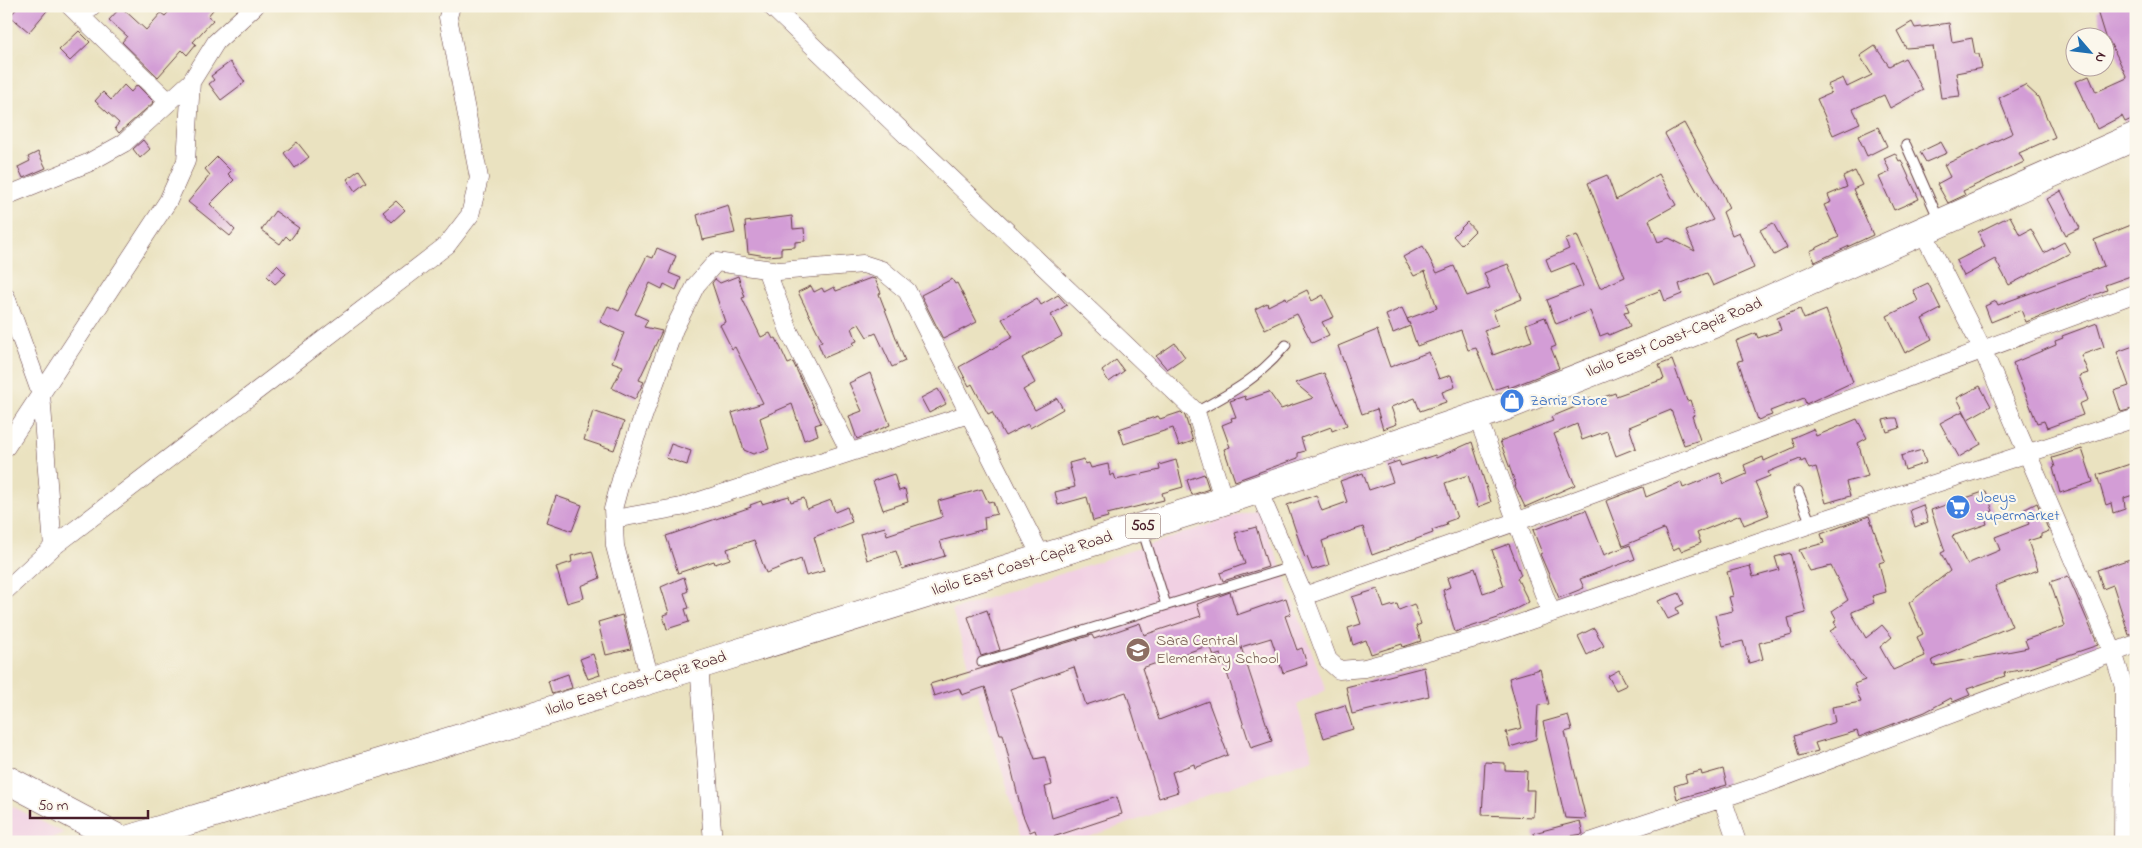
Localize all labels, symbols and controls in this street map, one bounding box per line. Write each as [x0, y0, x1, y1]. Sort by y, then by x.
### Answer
north arrow [2064, 28, 2114, 78]
text: N [2089, 48, 2112, 67]
street label: Iloilo East Coast-Capiz Road [1582, 292, 1766, 384]
shop icon: Zarriz Store [1499, 388, 1525, 414]
place label: Zarriz Store [1530, 389, 1608, 413]
place label: Joeys supermarket [1976, 486, 2060, 528]
supermarket icon: Joeys supermarket [1945, 494, 1971, 520]
road number: 505 [1126, 514, 1160, 538]
street label: Iloilo East Coast-Capiz Road [928, 525, 1116, 603]
place label: Sara Central Elementary School [1156, 629, 1279, 671]
school or university icon: Sara Central Elementary School [1125, 637, 1151, 663]
street label: Iloilo East Coast-Capiz Road [542, 645, 730, 723]
scale bar [30, 788, 148, 820]
text: 50 m [38, 795, 69, 817]

